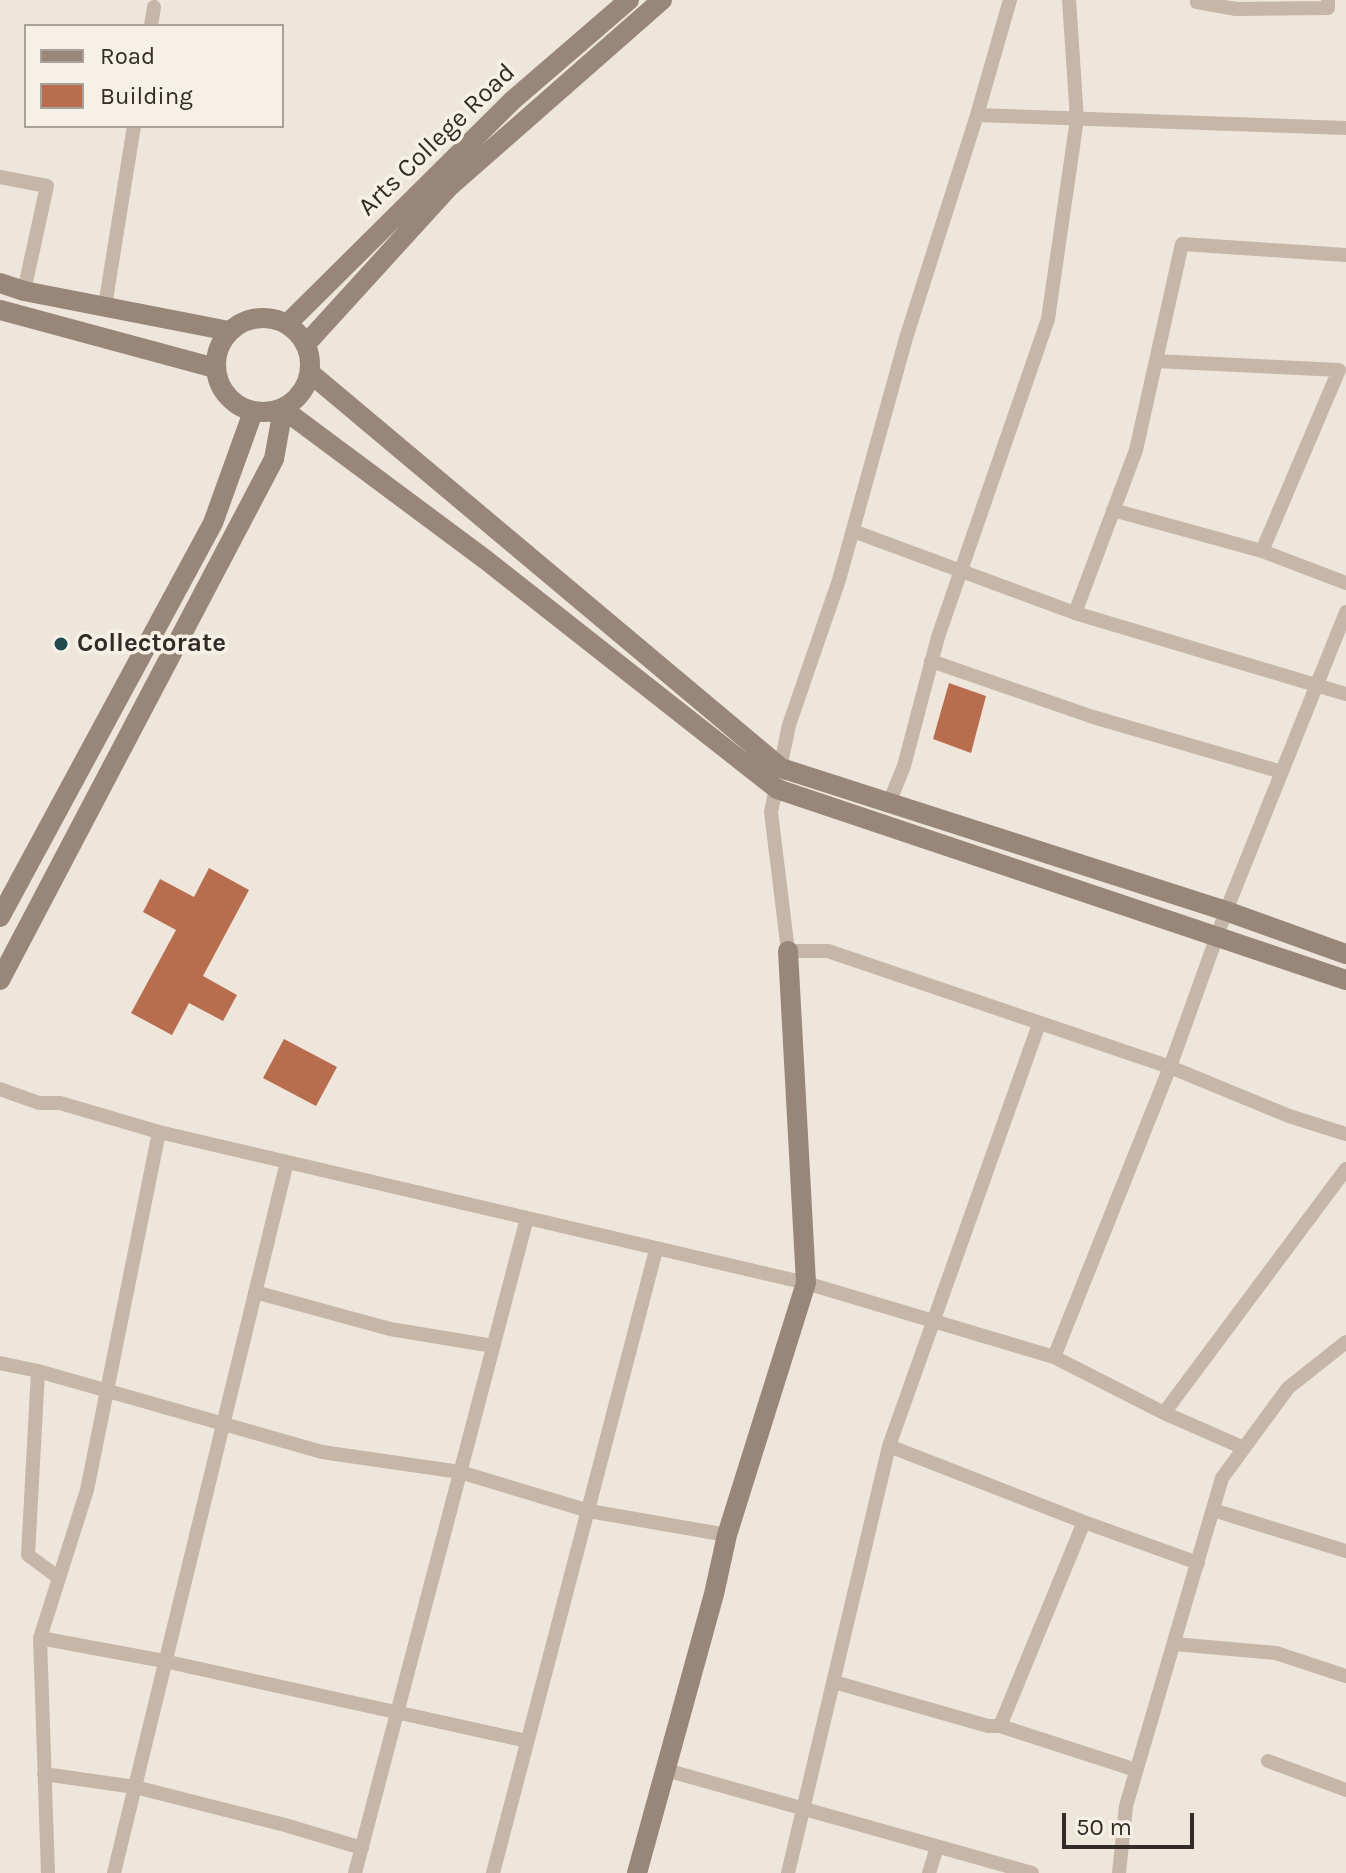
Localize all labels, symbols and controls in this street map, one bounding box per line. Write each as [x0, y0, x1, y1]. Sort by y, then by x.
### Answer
legend [24, 24, 284, 128]
text: Road [100, 42, 155, 70]
street label: Arts College Road [352, 57, 522, 223]
text: Building [100, 82, 193, 110]
place label: Collectorate [77, 628, 226, 660]
marker: Collectorate [52, 635, 70, 653]
scale bar [1066, 1797, 1198, 1847]
text: 50 m [1076, 1813, 1132, 1841]

